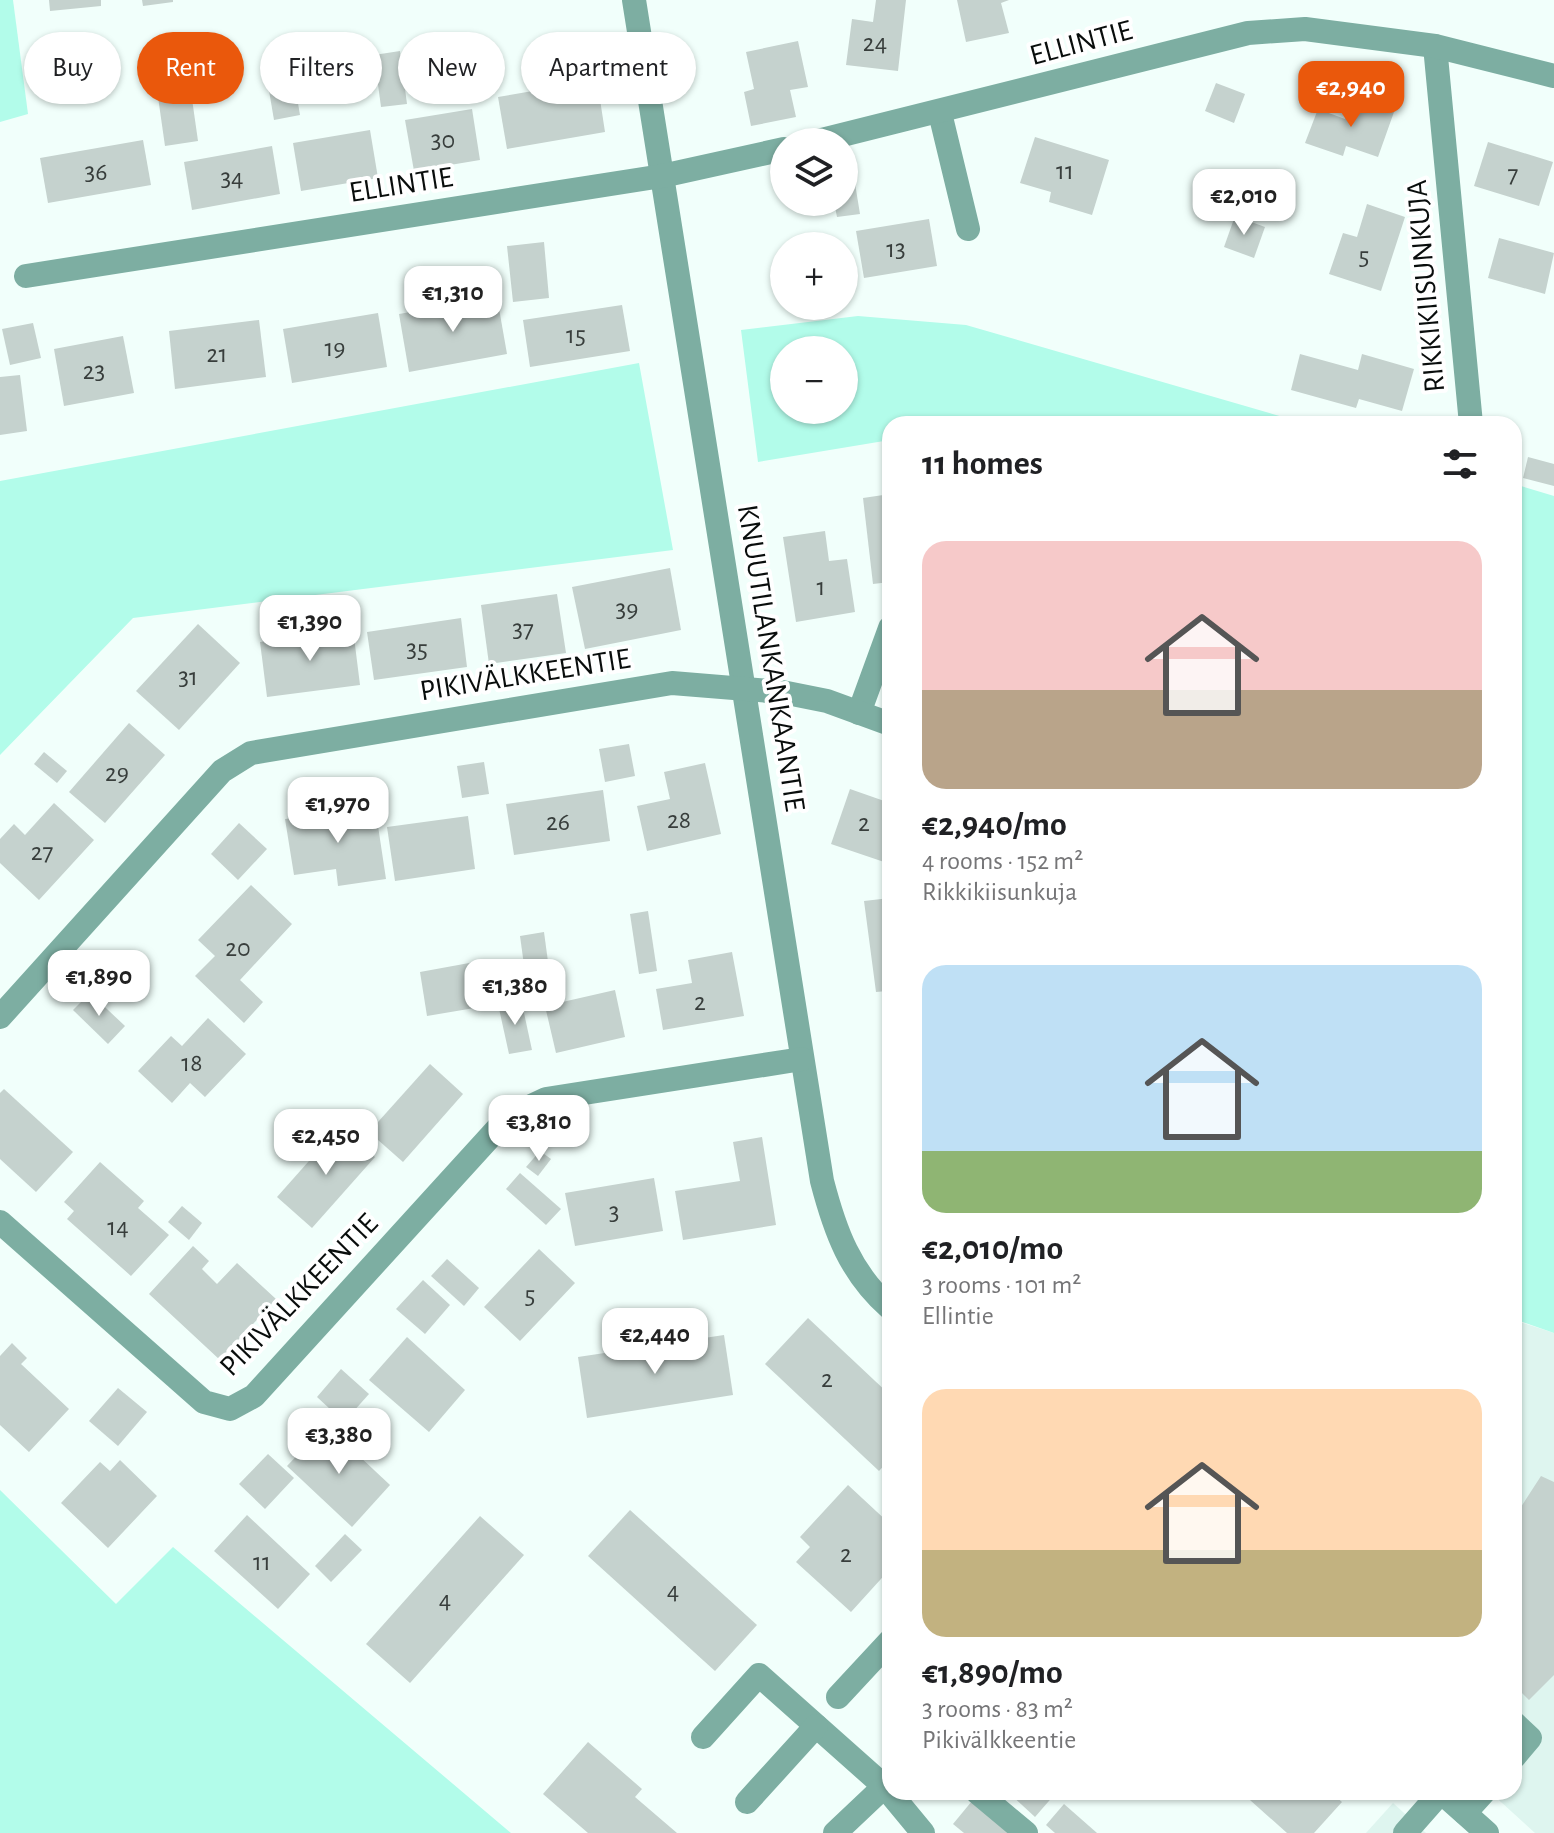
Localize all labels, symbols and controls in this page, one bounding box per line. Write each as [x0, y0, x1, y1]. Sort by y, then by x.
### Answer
street label: ELLINTIE [1027, 15, 1135, 71]
house number: 24 [863, 30, 887, 56]
chip: Buy [24, 32, 121, 104]
chip: Rent [137, 32, 244, 104]
chip: Filters [260, 32, 382, 104]
chip: New [398, 32, 505, 104]
chip: Apartment [521, 32, 696, 104]
pin: €2,940 [1286, 61, 1416, 129]
text: €2,940 [1316, 74, 1386, 100]
house number: 30 [431, 127, 455, 153]
map controls [770, 128, 858, 424]
button: layers [770, 128, 858, 216]
house number: 11 [1056, 158, 1074, 184]
house number: 36 [85, 159, 107, 185]
house number: 7 [1508, 161, 1519, 187]
street label: ELLINTIE [347, 162, 455, 208]
house number: 34 [220, 165, 244, 191]
pin: €2,010 [1179, 169, 1309, 237]
street label: RIKKIKIISUNKUJA [1402, 178, 1450, 394]
text: €2,010 [1211, 182, 1277, 208]
button: + [770, 232, 858, 320]
house number: 13 [886, 236, 906, 262]
house number: 5 [1359, 243, 1369, 269]
pin: €1,310 [388, 266, 518, 334]
text: €1,310 [422, 279, 484, 305]
house number: 15 [566, 322, 586, 348]
house number: 19 [324, 335, 346, 361]
button: − [770, 336, 858, 424]
house number: 21 [207, 341, 227, 367]
house number: 23 [83, 358, 105, 384]
icon: filters [1438, 442, 1482, 486]
text: 11 homes [922, 447, 1043, 481]
street label: KNUUTILANKANKAANTIE [732, 503, 810, 813]
house number: 1 [817, 574, 825, 600]
icon: home [1130, 593, 1274, 737]
pin: €1,390 [245, 595, 375, 663]
house number: 39 [616, 596, 638, 622]
text: €1,390 [278, 608, 342, 634]
house number: 37 [512, 616, 534, 642]
house number: 35 [406, 636, 428, 662]
street label: PIKIVÄLKKEENTIE [417, 643, 632, 706]
house number: 31 [178, 664, 198, 690]
house number: 29 [105, 760, 129, 786]
pin: €1,970 [273, 777, 403, 845]
text: €1,970 [306, 790, 370, 816]
house number: 28 [667, 807, 691, 833]
text: €2,940/mo [922, 808, 1067, 842]
house number: 26 [546, 809, 570, 835]
house number: 2 [858, 810, 870, 836]
house number: 27 [31, 839, 53, 865]
text: 4 rooms · 152 m² [922, 848, 1083, 874]
text: Rikkikiisunkuja [922, 879, 1077, 905]
house number: 20 [225, 935, 251, 961]
pin: €1,890 [34, 950, 164, 1018]
pin: €1,380 [450, 959, 580, 1027]
text: €1,890 [66, 963, 132, 989]
text: €1,380 [482, 972, 548, 998]
house number: 2 [694, 989, 706, 1015]
icon: home [1130, 1017, 1274, 1161]
house number: 18 [181, 1050, 203, 1076]
pin: €3,810 [474, 1095, 604, 1163]
text: €3,810 [506, 1108, 572, 1134]
pin: €2,450 [261, 1109, 391, 1177]
text: €2,450 [292, 1122, 360, 1148]
house number: 3 [609, 1199, 619, 1225]
street label: PIKIVÄLKKEENTIE [214, 1207, 384, 1382]
house number: 14 [107, 1214, 129, 1240]
text: €2,010/mo [922, 1232, 1063, 1266]
text: 3 rooms · 101 m² [922, 1272, 1081, 1298]
house number: 5 [525, 1282, 535, 1308]
text: Ellintie [922, 1303, 994, 1329]
pin: €2,440 [590, 1308, 720, 1376]
text: €2,440 [620, 1321, 690, 1347]
house number: 2 [821, 1366, 833, 1392]
pin: €3,380 [274, 1408, 404, 1476]
text: €3,380 [306, 1421, 372, 1447]
icon: home [1130, 1441, 1274, 1585]
house number: 2 [840, 1541, 852, 1567]
house number: 11 [253, 1549, 271, 1575]
house number: 4 [667, 1578, 679, 1604]
house number: 4 [439, 1587, 451, 1613]
text: €1,890/mo [922, 1656, 1063, 1690]
text: 3 rooms · 83 m² [922, 1696, 1073, 1722]
text: Pikivälkkeentie [922, 1727, 1076, 1753]

